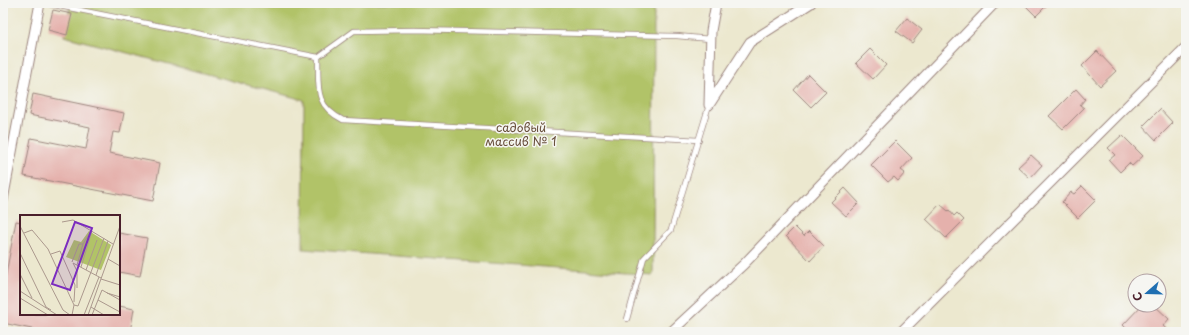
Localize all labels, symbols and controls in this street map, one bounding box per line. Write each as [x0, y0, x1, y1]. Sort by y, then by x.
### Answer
park label: садовый массив № 1 [485, 118, 557, 150]
inset map [20, 215, 120, 315]
north arrow [1127, 273, 1167, 313]
text: С [1128, 290, 1147, 303]

